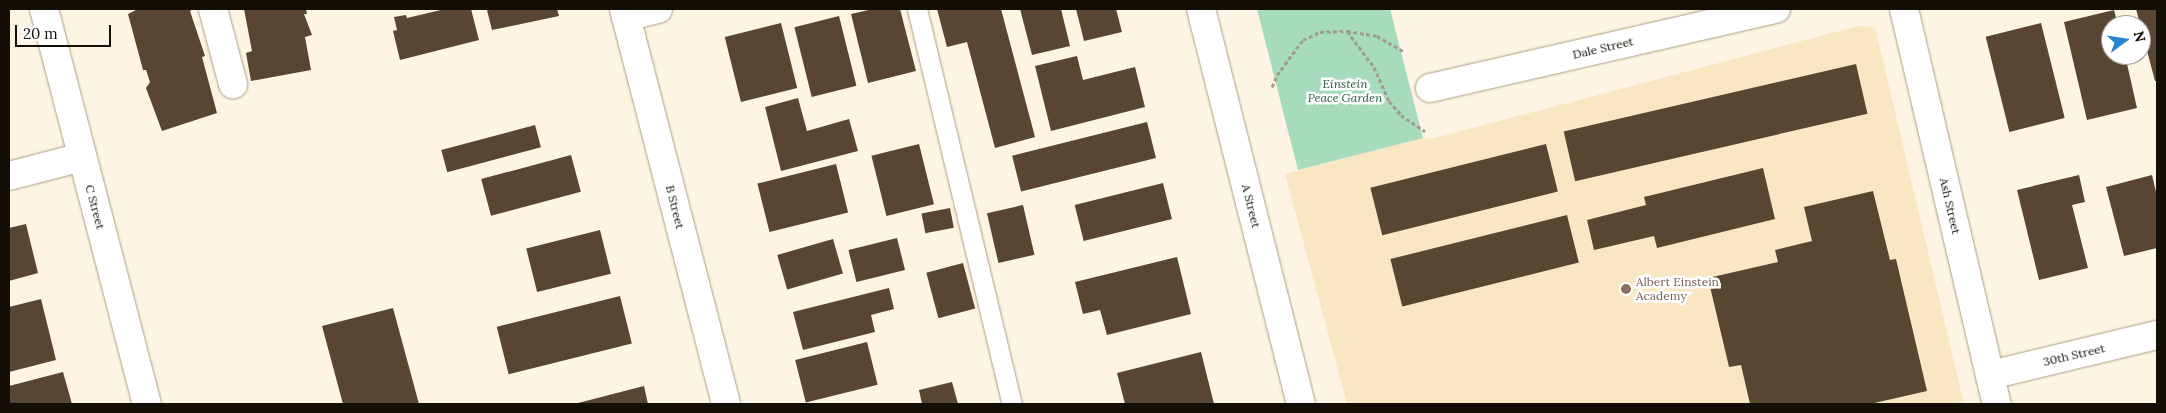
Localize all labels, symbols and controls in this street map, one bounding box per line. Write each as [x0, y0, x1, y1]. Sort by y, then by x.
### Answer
scale bar [18, 15, 114, 47]
north arrow [2101, 15, 2151, 65]
text: 20 m [23, 24, 58, 43]
text: N [2130, 29, 2150, 44]
street label: Dale Street [1571, 34, 1635, 62]
park label: Einstein Peace Garden [1308, 77, 1382, 105]
street label: Ash Street [1937, 176, 1963, 236]
street label: C Street [82, 183, 108, 231]
street label: A Street [1239, 183, 1263, 229]
street label: B Street [663, 184, 687, 230]
place label: Albert Einstein Academy [1636, 275, 1719, 303]
marker: Albert Einstein Academy [1620, 283, 1632, 295]
street label: 30th Street [2042, 341, 2106, 369]

